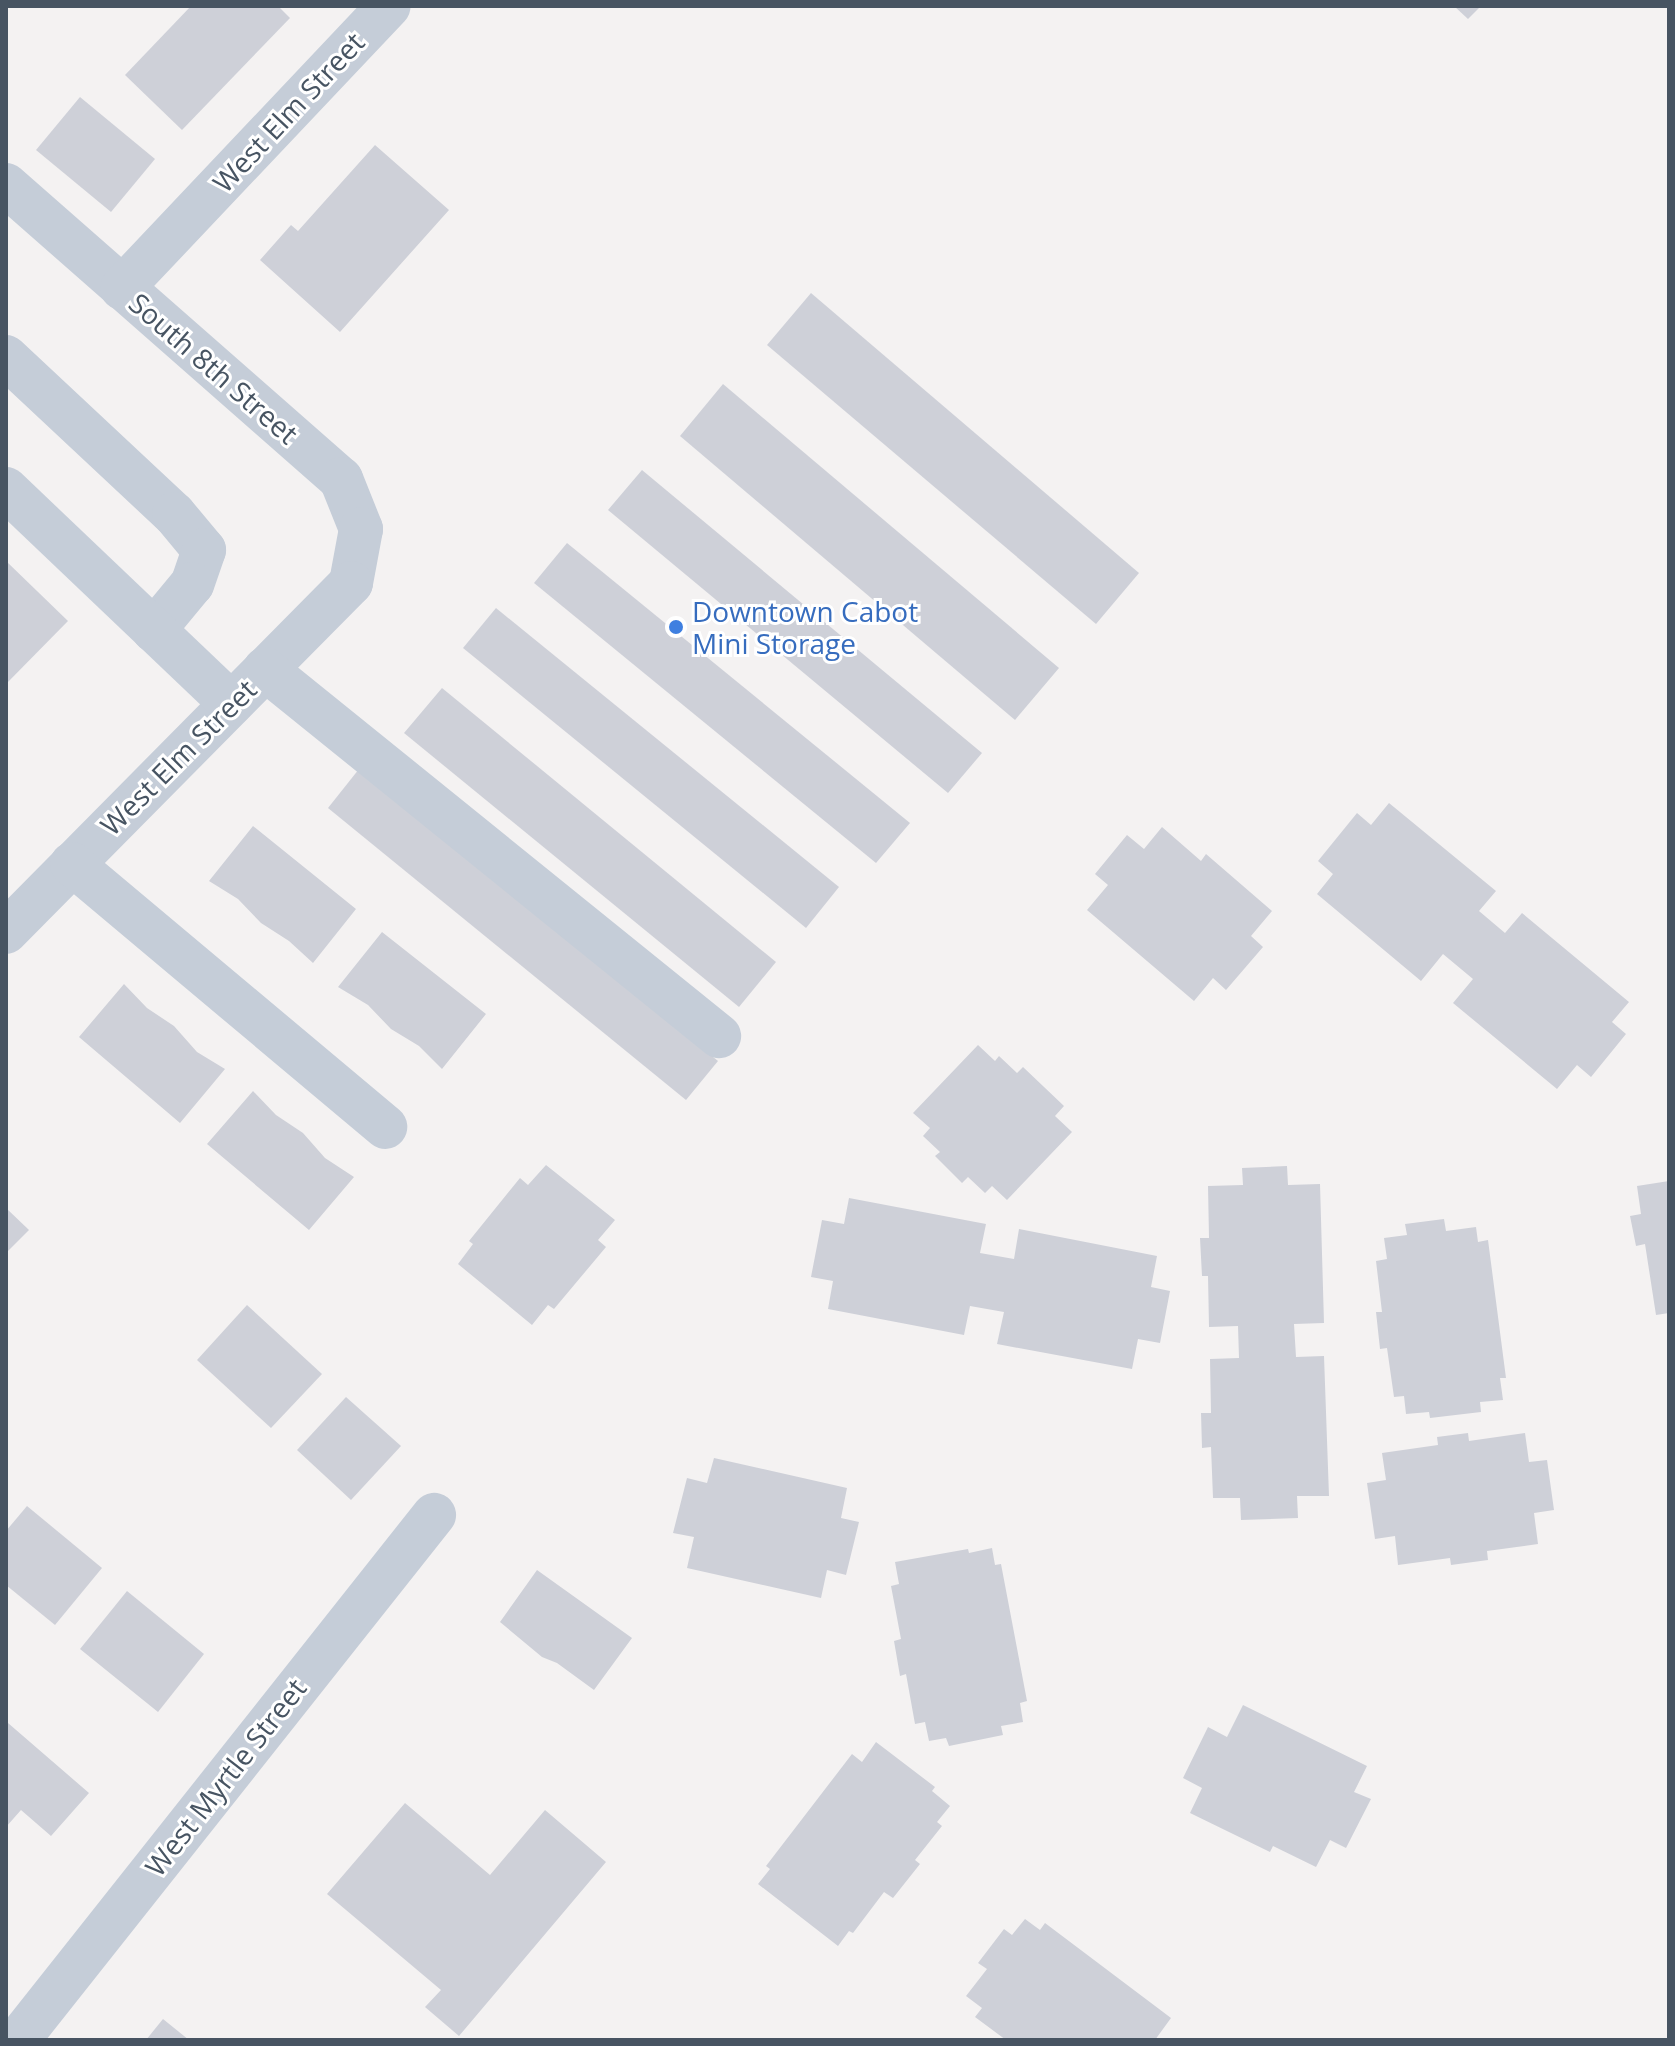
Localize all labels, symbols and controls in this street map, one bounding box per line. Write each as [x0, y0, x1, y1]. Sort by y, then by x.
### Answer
street label: West Elm Street [205, 25, 371, 199]
street label: South 8th Street [123, 286, 305, 450]
place label: Downtown Cabot Mini Storage [692, 594, 918, 660]
marker: Downtown Cabot Mini Storage [667, 618, 685, 636]
street label: West Elm Street [93, 672, 263, 842]
street label: West Myrtle Street [138, 1672, 312, 1882]

